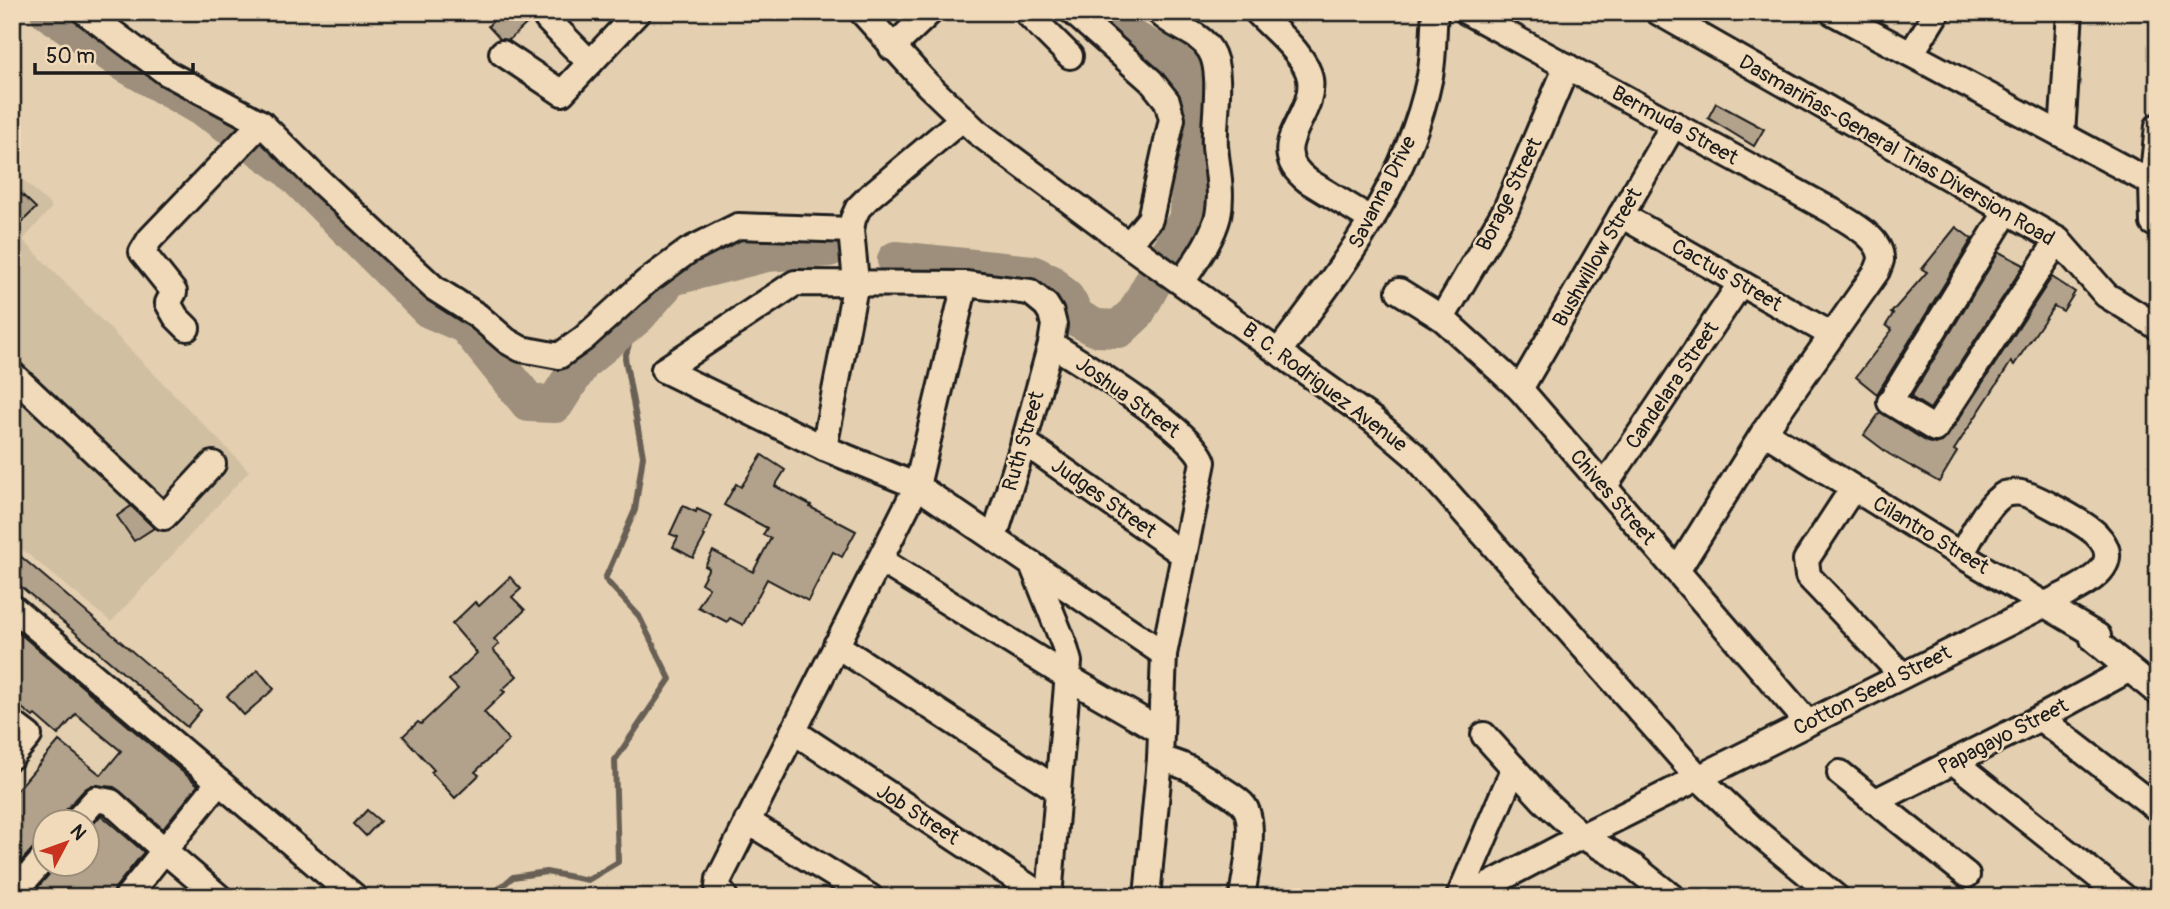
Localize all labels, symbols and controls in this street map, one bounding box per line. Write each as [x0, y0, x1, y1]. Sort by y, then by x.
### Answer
scale bar [35, 32, 192, 76]
text: 50 m [46, 43, 95, 70]
street label: Dasmariñas-General Trias Diversion Road [1734, 49, 2059, 252]
street label: Bermuda Street [1607, 80, 1743, 172]
street label: Savanna Drive [1342, 130, 1423, 253]
street label: Borage Street [1470, 133, 1549, 255]
street label: Bushwillow Street [1547, 182, 1648, 332]
street label: Cactus Street [1667, 233, 1787, 318]
street label: Candelara Street [1620, 316, 1725, 454]
street label: B. C. Rodriguez Avenue [1237, 317, 1413, 459]
street label: Joshua Street [1070, 351, 1186, 445]
street label: Ruth Street [996, 388, 1051, 494]
street label: Chives Street [1564, 444, 1662, 551]
street label: Judges Street [1046, 452, 1162, 545]
street label: Cilantro Street [1868, 490, 1994, 581]
street label: Cotton Seed Street [1789, 639, 1956, 742]
street label: Papagayo Street [1934, 692, 2073, 781]
street label: Job Street [871, 778, 965, 851]
north arrow [32, 808, 102, 878]
text: N [65, 820, 91, 845]

